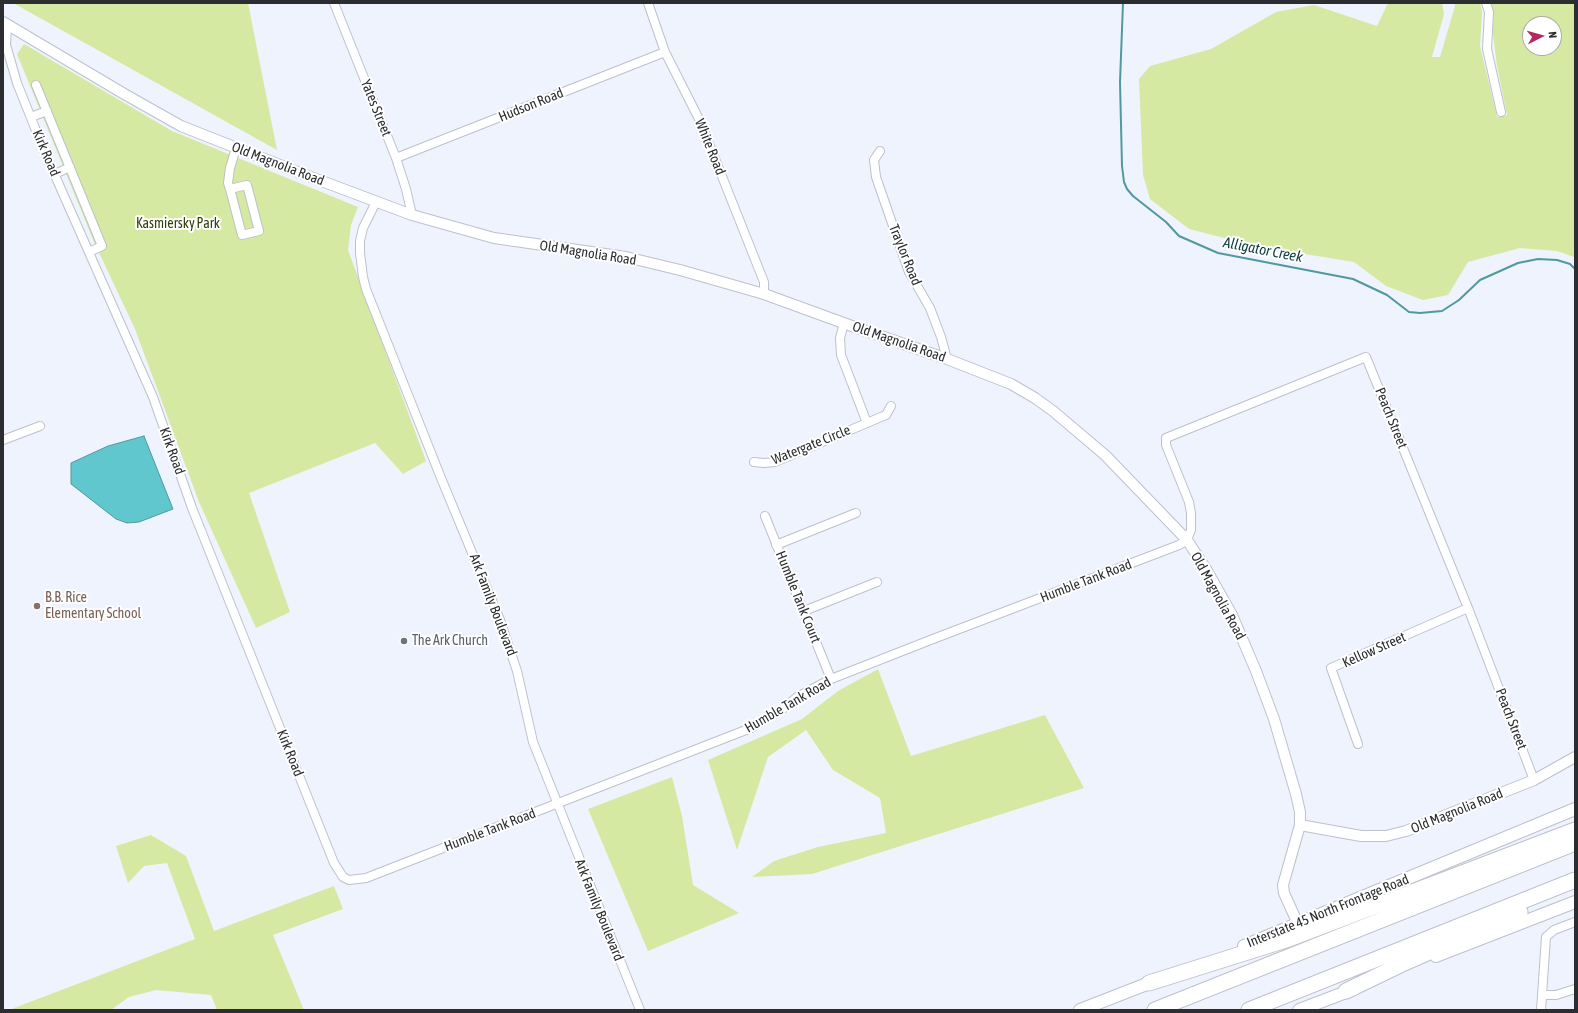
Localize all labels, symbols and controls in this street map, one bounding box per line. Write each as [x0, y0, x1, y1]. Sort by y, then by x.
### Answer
north arrow [1522, 16, 1562, 56]
text: N [1547, 31, 1559, 39]
street label: Yates Street [357, 77, 395, 139]
street label: Hudson Road [496, 84, 566, 126]
street label: White Road [691, 116, 729, 178]
street label: Kirk Road [29, 127, 63, 179]
street label: Old Magnolia Road [229, 139, 327, 189]
park label: Kasmiersky Park [136, 216, 220, 232]
street label: Traylor Road [885, 222, 925, 288]
water label: Alligator Creek [1222, 233, 1304, 267]
street label: Old Magnolia Road [538, 237, 638, 269]
street label: Old Magnolia Road [850, 318, 948, 366]
street label: Peach Street [1371, 385, 1411, 451]
street label: Watergate Circle [769, 422, 853, 468]
street label: Kirk Road [156, 425, 188, 477]
street label: Humble Tank Court [772, 549, 824, 645]
street label: Old Magnolia Road [1187, 549, 1249, 643]
street label: Ark Family Boulevard [466, 551, 520, 659]
street label: Humble Tank Road [1038, 556, 1134, 606]
place label: B.B. Rice Elementary School [45, 590, 141, 622]
marker: B.B. Rice Elementary School [32, 601, 42, 611]
street label: Kellow Street [1340, 629, 1408, 671]
place label: The Ark Church [412, 633, 488, 649]
marker: The Ark Church [399, 636, 409, 646]
street label: Humble Tank Road [742, 674, 834, 736]
street label: Peach Street [1492, 686, 1530, 752]
street label: Kirk Road [273, 727, 307, 779]
street label: Old Magnolia Road [1409, 785, 1505, 837]
street label: Humble Tank Road [442, 805, 538, 855]
street label: Ark Family Boulevard [571, 857, 627, 963]
street label: Interstate 45 North Frontage Road [1245, 871, 1411, 951]

